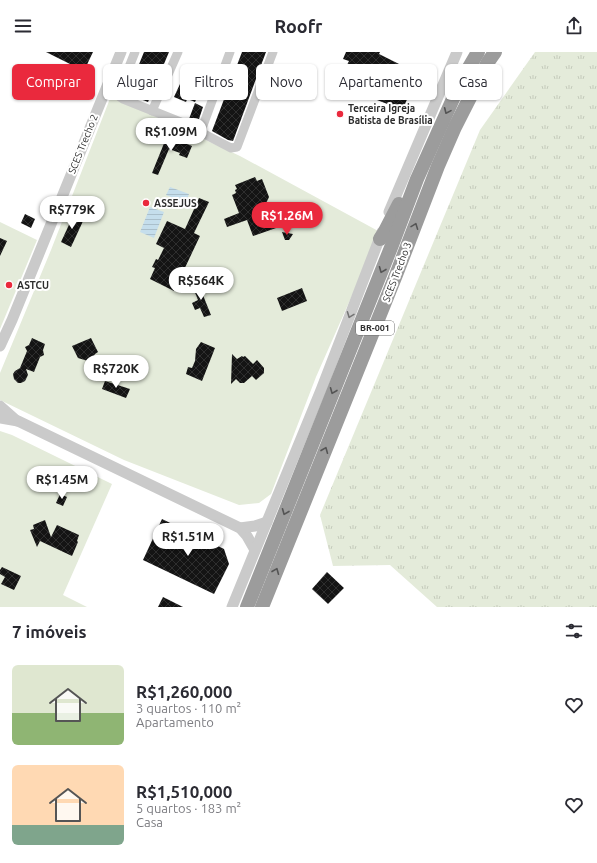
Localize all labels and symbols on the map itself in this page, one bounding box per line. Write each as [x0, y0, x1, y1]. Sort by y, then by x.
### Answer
place label: Terceira Igreja Batista de Brasília [348, 103, 433, 126]
one-way arrow [444, 107, 452, 115]
marker: Terceira Igreja Batista de Brasília [335, 109, 345, 119]
street label: SCES Trecho 2 [66, 113, 100, 175]
pin: R$1.09M [134, 118, 208, 152]
pin: R$779K [39, 196, 105, 230]
marker: ASSEJUS [141, 198, 151, 208]
place label: ASSEJUS [154, 198, 197, 209]
pin: R$1.26M [250, 202, 324, 236]
one-way arrow [410, 222, 418, 229]
street label: SCES Trecho 3 [381, 241, 413, 303]
pin: R$564K [168, 267, 234, 301]
one-way arrow [378, 267, 386, 274]
marker: ASTCU [4, 280, 14, 290]
place label: ASTCU [17, 280, 49, 291]
one-way arrow [347, 311, 355, 318]
road number: BR-001 [356, 321, 394, 335]
pin: R$720K [83, 355, 149, 389]
one-way arrow [330, 388, 338, 395]
one-way arrow [320, 447, 328, 455]
pin: R$1.45M [25, 466, 99, 500]
one-way arrow [281, 508, 289, 515]
pin: R$1.51M [151, 523, 225, 557]
one-way arrow [272, 567, 280, 574]

